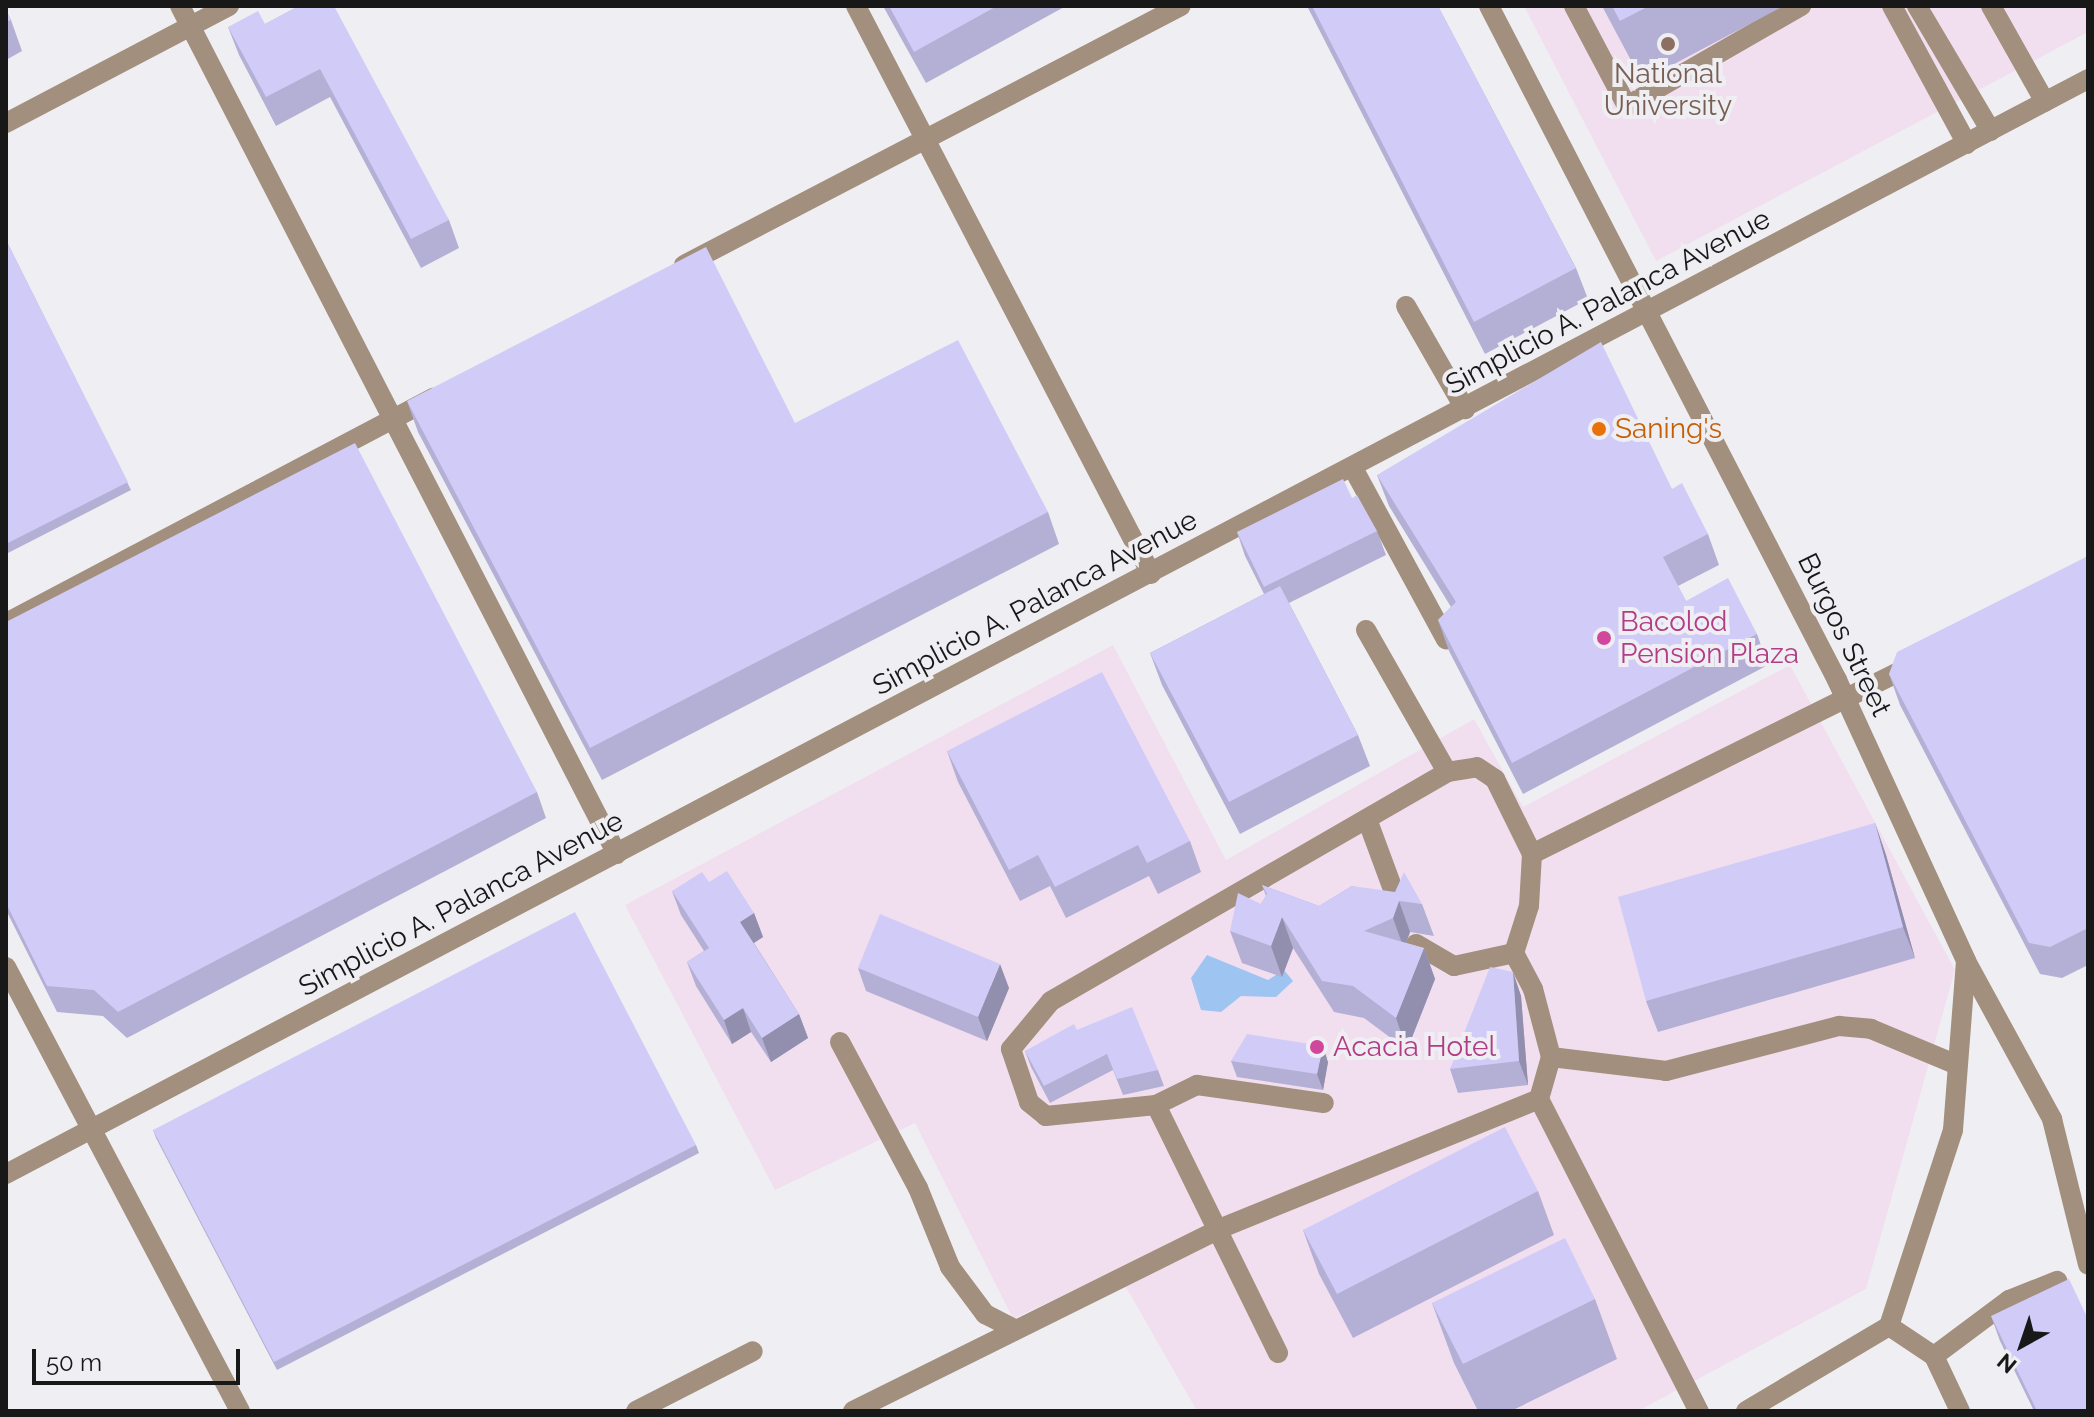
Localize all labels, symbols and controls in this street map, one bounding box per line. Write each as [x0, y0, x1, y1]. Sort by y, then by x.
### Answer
marker: National University [1659, 35, 1677, 53]
place label: National University [1604, 57, 1732, 123]
street label: Simplicio A. Palanca Avenue [1439, 202, 1777, 402]
place label: Saning's [1615, 412, 1722, 446]
marker: Saning's [1590, 420, 1608, 438]
street label: Simplicio A. Palanca Avenue [866, 503, 1204, 703]
street label: Burgos Street [1790, 548, 1898, 722]
place label: Bacolod Pension Plaza [1620, 605, 1799, 671]
marker: Bacolod Pension Plaza [1595, 629, 1613, 647]
street label: Simplicio A. Palanca Avenue [292, 804, 630, 1004]
place label: Acacia Hotel [1333, 1030, 1496, 1064]
marker: Acacia Hotel [1308, 1038, 1326, 1056]
north arrow [1982, 1305, 2062, 1385]
scale bar [36, 1333, 244, 1383]
text: 50 m [46, 1348, 102, 1377]
text: N [1992, 1348, 2021, 1379]

